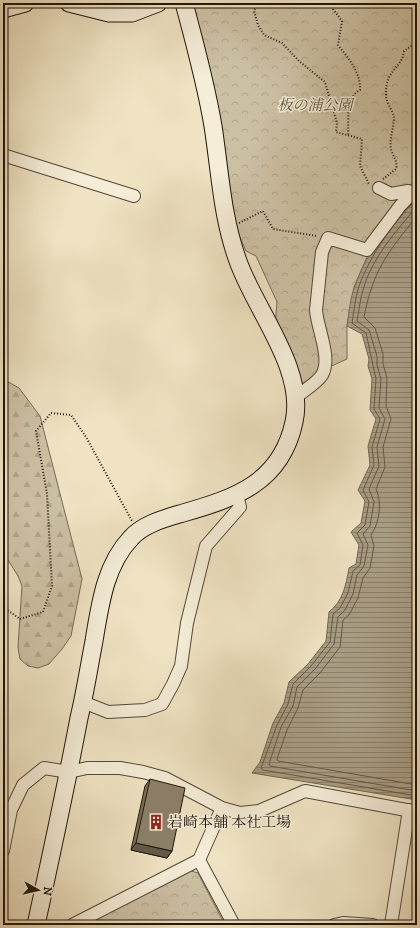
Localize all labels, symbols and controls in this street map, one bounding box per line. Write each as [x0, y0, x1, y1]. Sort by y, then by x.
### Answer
park label: 板の浦公園 [277, 96, 355, 115]
building icon: 岩崎本舗 本社工場 [147, 813, 165, 831]
place label: 岩崎本舗 本社工場 [168, 813, 291, 832]
north arrow [18, 870, 58, 910]
text: N [39, 886, 54, 897]

